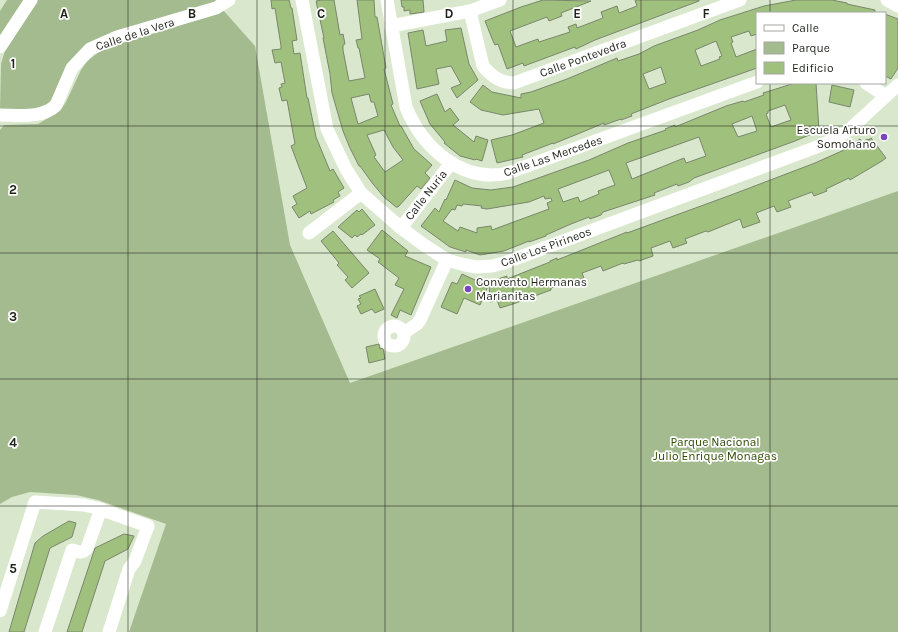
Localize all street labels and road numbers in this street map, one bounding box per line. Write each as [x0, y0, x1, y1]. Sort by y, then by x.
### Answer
street label: Calle de la Vera [94, 15, 176, 53]
street label: Calle Pontevedra [538, 36, 628, 80]
street label: Calle Las Mercedes [502, 133, 604, 179]
street label: Calle Nuria [402, 167, 450, 223]
street label: Calle Los Pirineos [499, 224, 593, 270]

